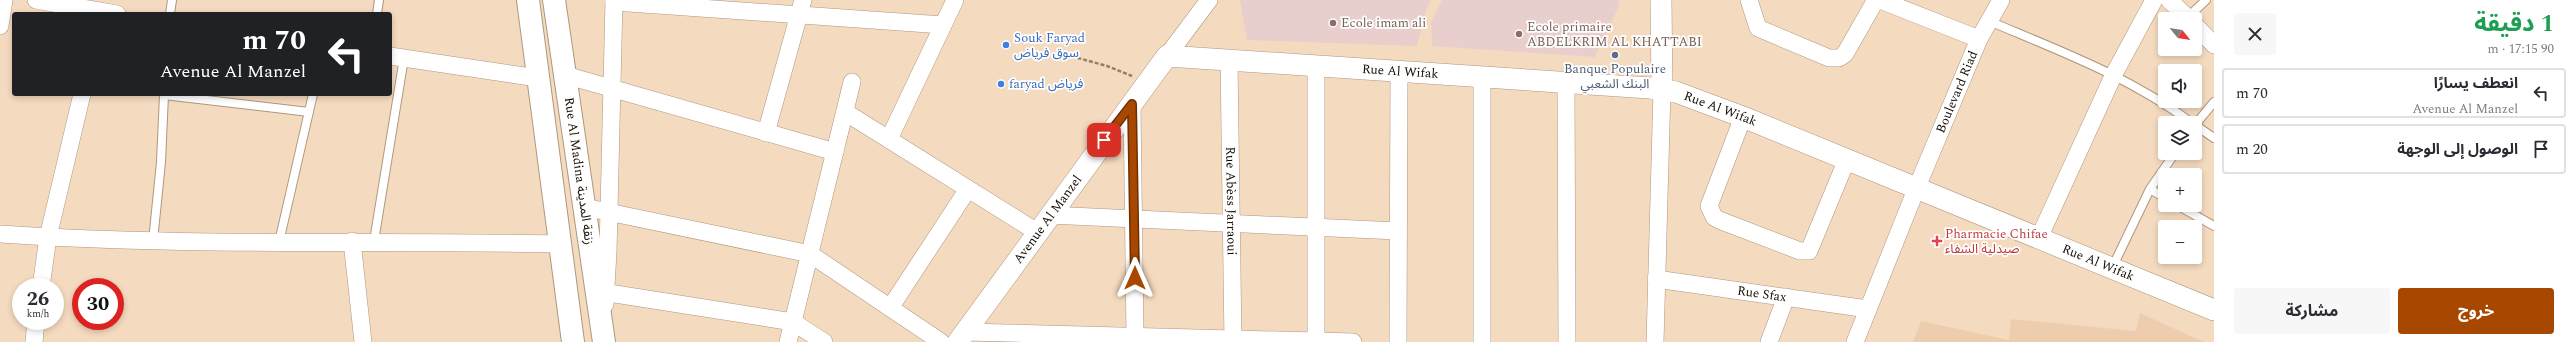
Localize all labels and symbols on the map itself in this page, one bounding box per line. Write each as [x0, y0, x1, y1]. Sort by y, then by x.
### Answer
north arrow [2158, 12, 2202, 56]
place label: Ecole imam ali [1341, 13, 1426, 33]
place label: Ecole primaire ABDELKRIM AL KHATTABI [1527, 17, 1702, 52]
marker: Ecole imam ali [1328, 18, 1338, 28]
place label: Souk Faryad سوق فرياض [1014, 28, 1085, 63]
marker: Ecole primaire ABDELKRIM AL KHATTABI [1514, 29, 1524, 39]
marker: Souk Faryad سوق فرياض [1001, 40, 1011, 50]
street label: Boulevard Riad [1931, 48, 1983, 136]
marker: Banque Populaire البنك الشعبي [1610, 50, 1620, 60]
street label: Rue Al Wifak [1361, 59, 1439, 84]
place label: Banque Populaire البنك الشعبي [1564, 59, 1666, 94]
place label: faryad فرياض [1009, 74, 1083, 94]
marker: faryad فرياض [996, 79, 1006, 89]
street label: Rue Al Wifak [1681, 86, 1760, 132]
street label: Rue Al Madina زنقة المدينة [559, 96, 599, 246]
pin [1087, 123, 1121, 157]
street label: Rue Abèss Jarraoui [1220, 146, 1242, 256]
street label: Avenue Al Manzel [1008, 171, 1087, 268]
place label: Pharmacie Chifae صيدلية الشفاء [1945, 224, 2048, 259]
marker: Pharmacie Chifae صيدلية الشفاء [1932, 236, 1942, 246]
street label: Rue Al Wifak [2059, 239, 2138, 286]
position arrow [1114, 257, 1156, 299]
speed limit sign: 30 [72, 278, 124, 330]
street label: Rue Sfax [1736, 281, 1788, 307]

